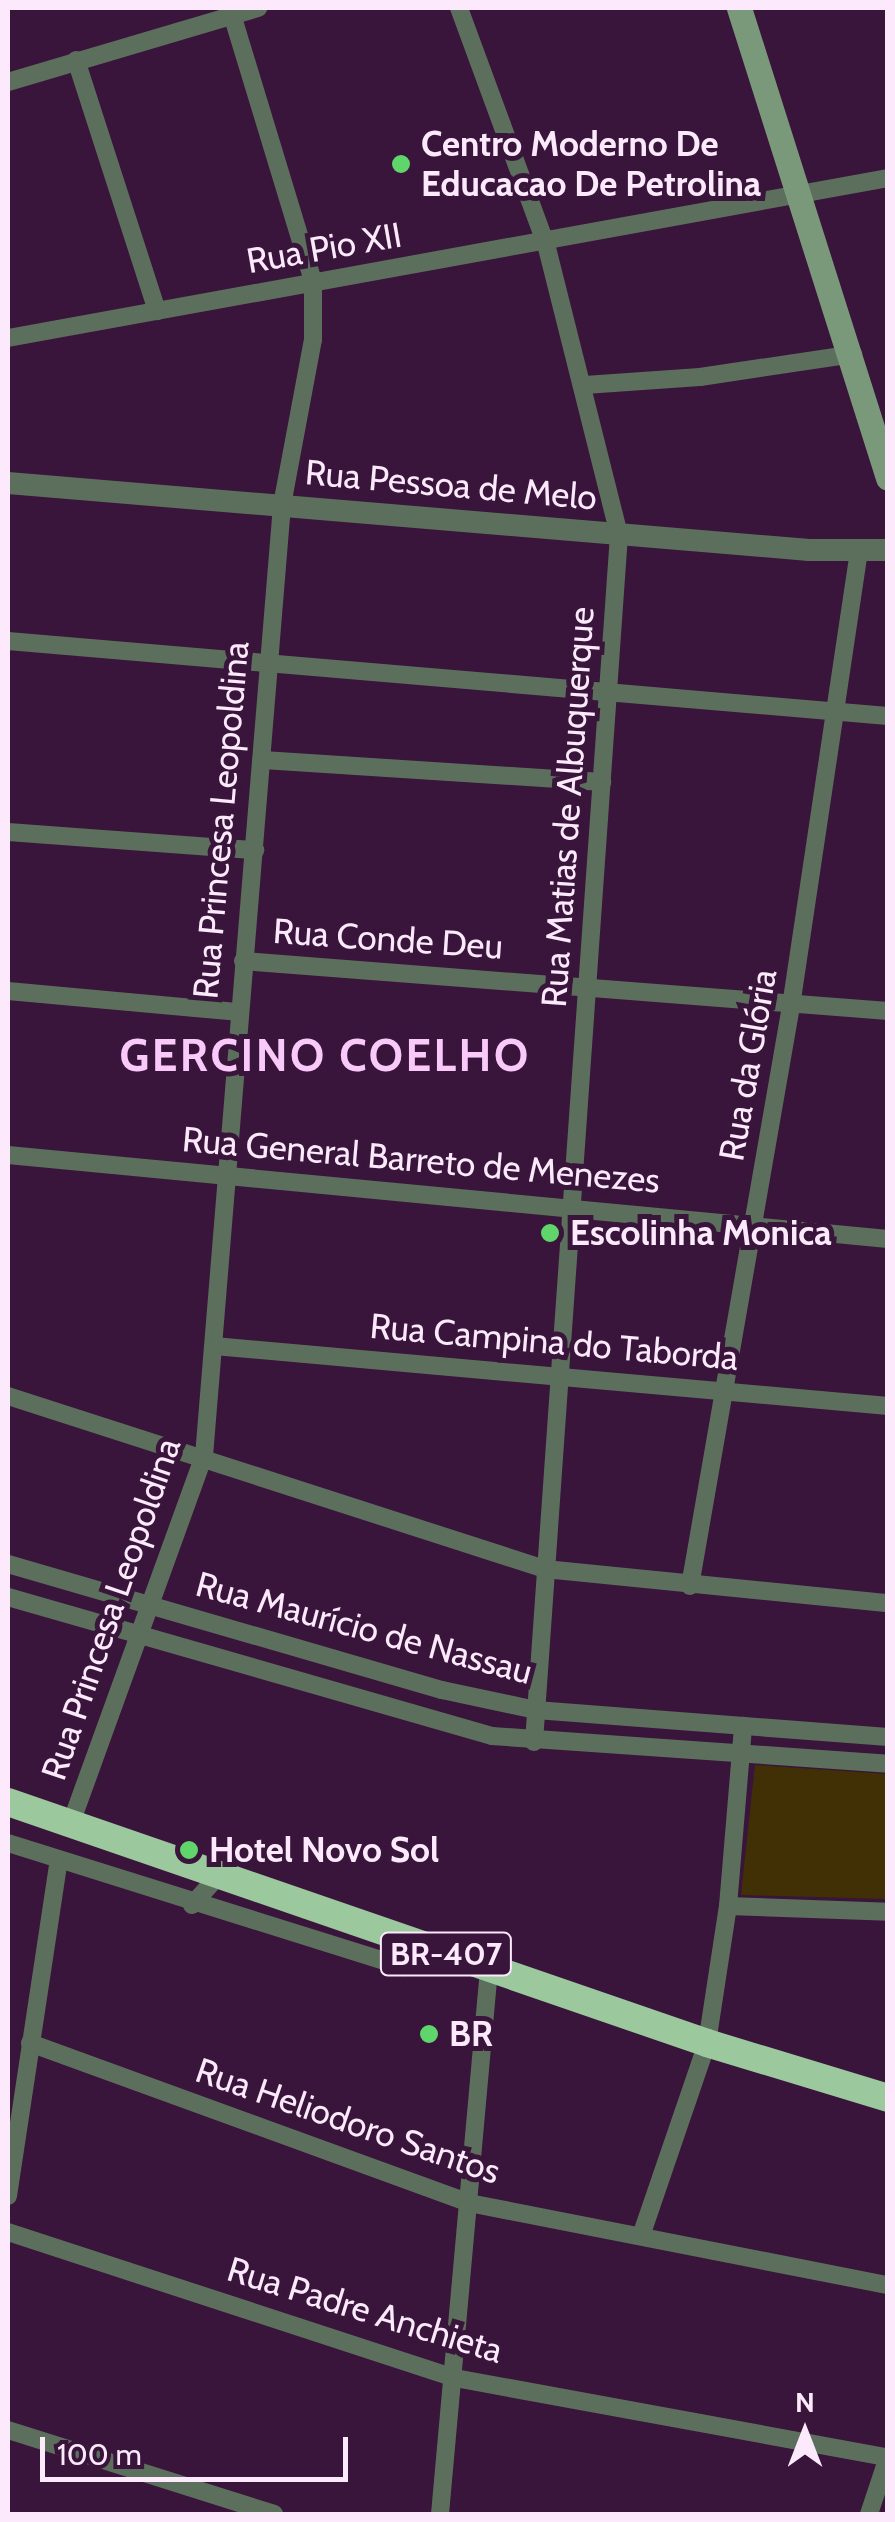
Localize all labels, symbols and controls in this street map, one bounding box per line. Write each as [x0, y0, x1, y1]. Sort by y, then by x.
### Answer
place label: Centro Moderno De Educacao De Petrolina [421, 123, 761, 205]
marker: Centro Moderno De Educacao De Petrolina [390, 153, 412, 175]
street label: Rua Pio XII [243, 214, 405, 282]
street label: Rua Pessoa de Melo [303, 451, 599, 519]
street label: Rua Matias de Albuquerque [533, 605, 603, 1009]
street label: Rua Princesa Leopoldina [184, 640, 258, 1000]
street label: Rua Conde Deu [272, 910, 504, 968]
street label: Rua da Glória [710, 966, 786, 1164]
district label: GERCINO COELHO [119, 1029, 531, 1083]
street label: Rua General Barreto de Menezes [180, 1118, 662, 1202]
place label: Escolinha Monica [570, 1212, 832, 1254]
marker: Escolinha Monica [539, 1222, 561, 1244]
street label: Rua Campina do Taborda [368, 1305, 740, 1379]
street label: Rua Princesa Leopoldina [33, 1433, 189, 1785]
street label: Rua Maurício de Nassau [191, 1563, 537, 1693]
place label: Hotel Novo Sol [209, 1829, 439, 1871]
marker: Hotel Novo Sol [178, 1839, 200, 1861]
road number: BR-407 [378, 1927, 514, 1981]
place label: BR [449, 2013, 493, 2055]
marker: BR [418, 2023, 440, 2045]
street label: Rua Heliodoro Santos [190, 2049, 506, 2193]
street label: Rua Padre Anchieta [222, 2248, 508, 2372]
north arrow [755, 2382, 855, 2482]
text: N [795, 2385, 815, 2419]
scale bar [45, 2417, 352, 2479]
text: 100 m [57, 2436, 142, 2473]

